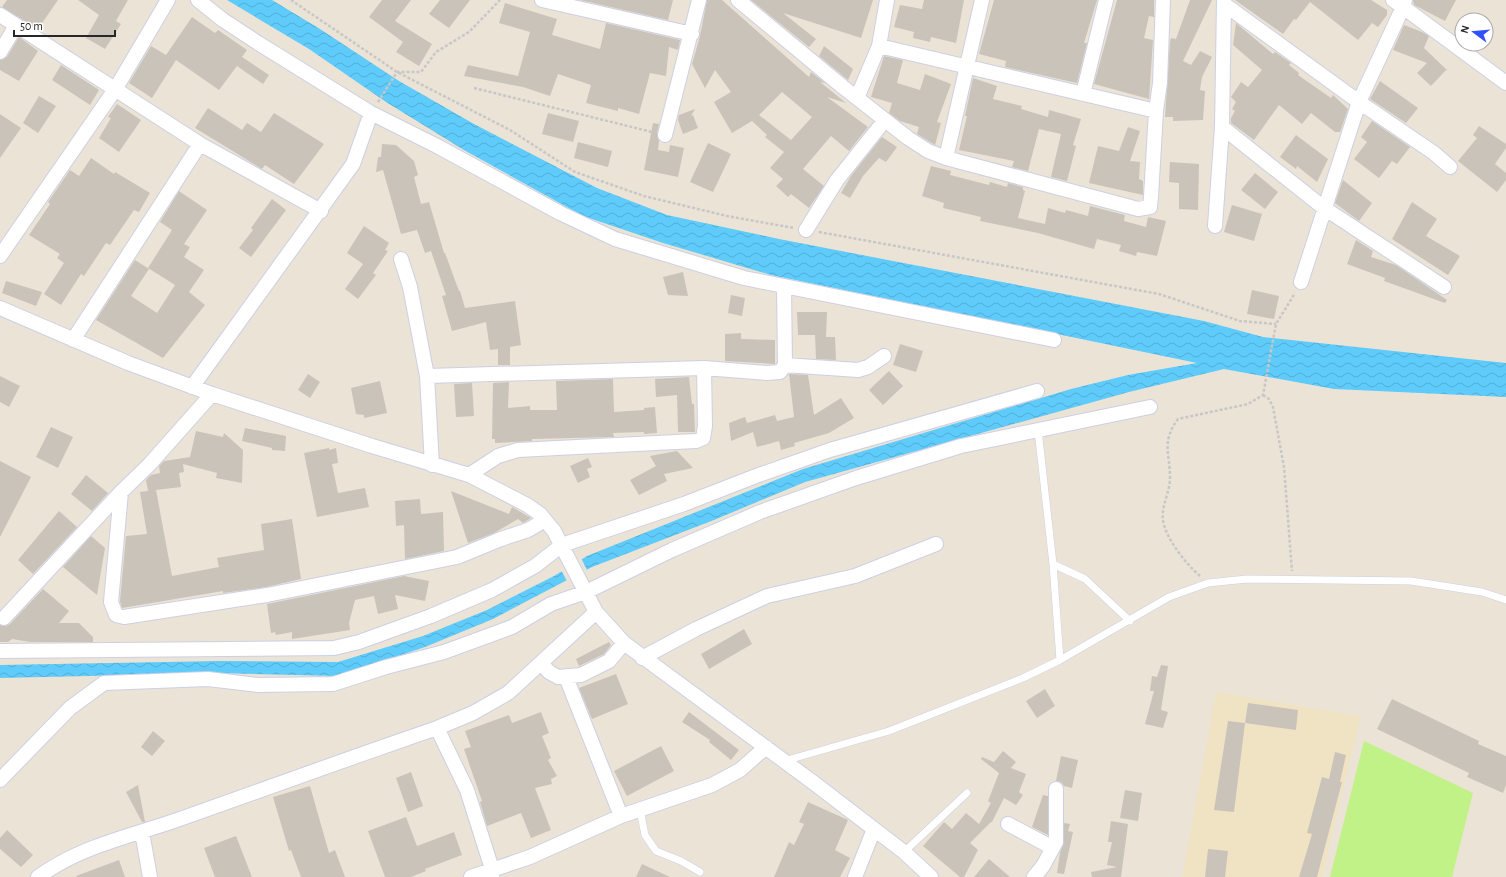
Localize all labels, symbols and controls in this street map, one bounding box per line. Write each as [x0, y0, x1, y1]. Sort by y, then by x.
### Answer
scale bar [14, 12, 115, 38]
north arrow [1454, 12, 1494, 52]
text: 50 m [20, 20, 43, 32]
text: N [1459, 24, 1471, 35]

